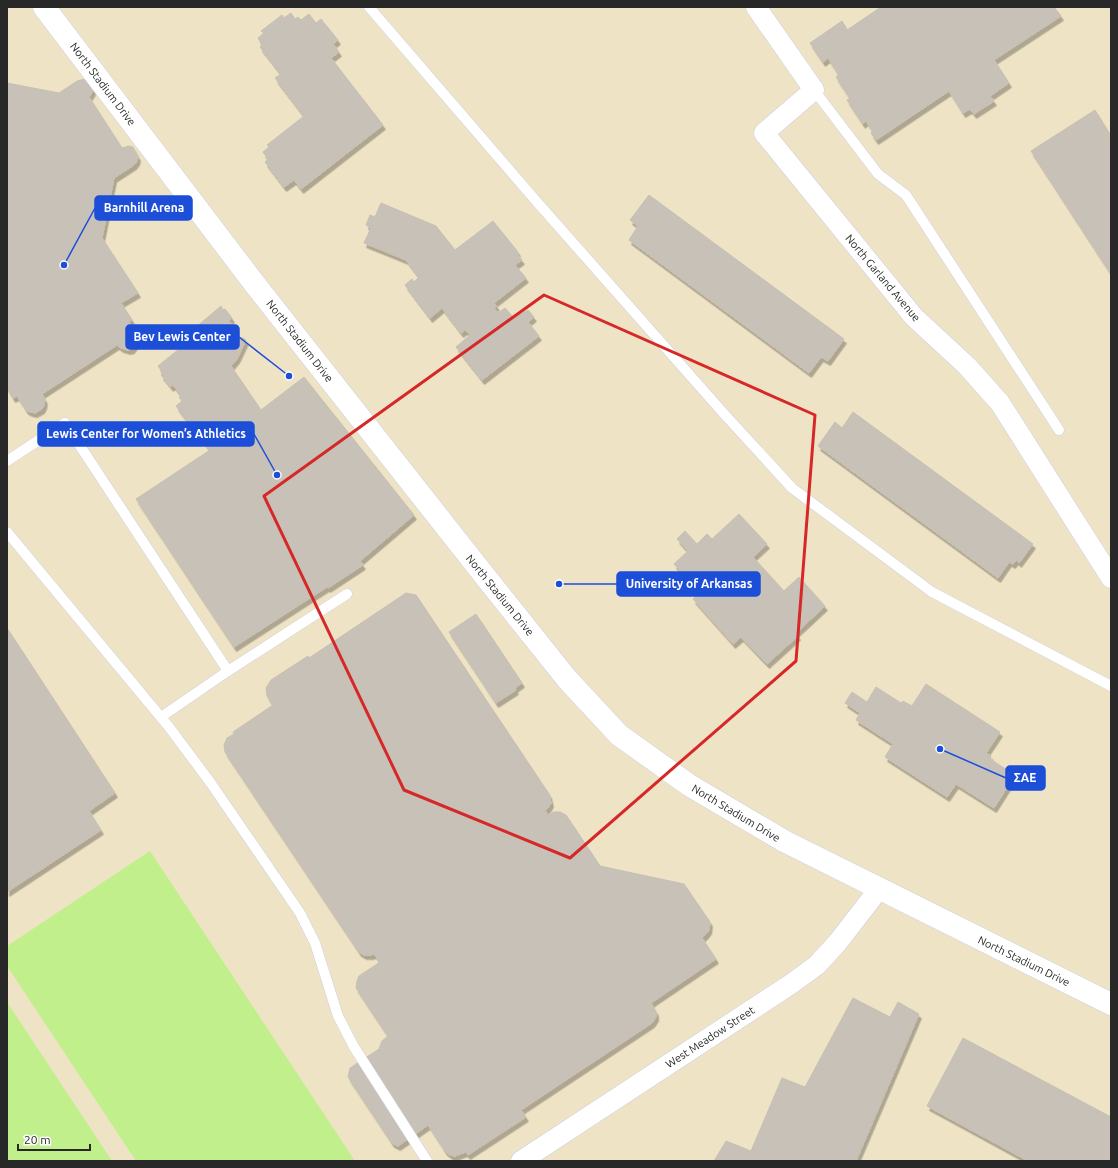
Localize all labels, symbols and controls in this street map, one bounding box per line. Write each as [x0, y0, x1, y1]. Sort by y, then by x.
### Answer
street label: North Stadium Drive [68, 40, 138, 128]
callout: Barnhill Arena [95, 196, 192, 220]
text: Barnhill Arena [104, 201, 184, 214]
street label: North Garland Avenue [843, 232, 923, 324]
street label: North Stadium Drive [264, 298, 336, 384]
callout: Bev Lewis Center [126, 325, 239, 349]
text: Bev Lewis Center [133, 330, 231, 343]
callout: Lewis Center for Women’s Athletics [38, 422, 254, 446]
text: Lewis Center for Women’s Athletics [46, 427, 246, 440]
street label: North Stadium Drive [464, 552, 536, 638]
callout: University of Arkansas [617, 572, 760, 596]
text: University of Arkansas [626, 577, 753, 590]
callout: ΣΑΕ [1006, 766, 1045, 790]
text: ΣΑΕ [1014, 771, 1036, 784]
street label: North Stadium Drive [690, 782, 782, 844]
street label: North Stadium Drive [976, 934, 1072, 988]
street label: West Meadow Street [663, 1003, 757, 1070]
scale bar [18, 1126, 90, 1152]
text: 20 m [24, 1133, 51, 1146]

